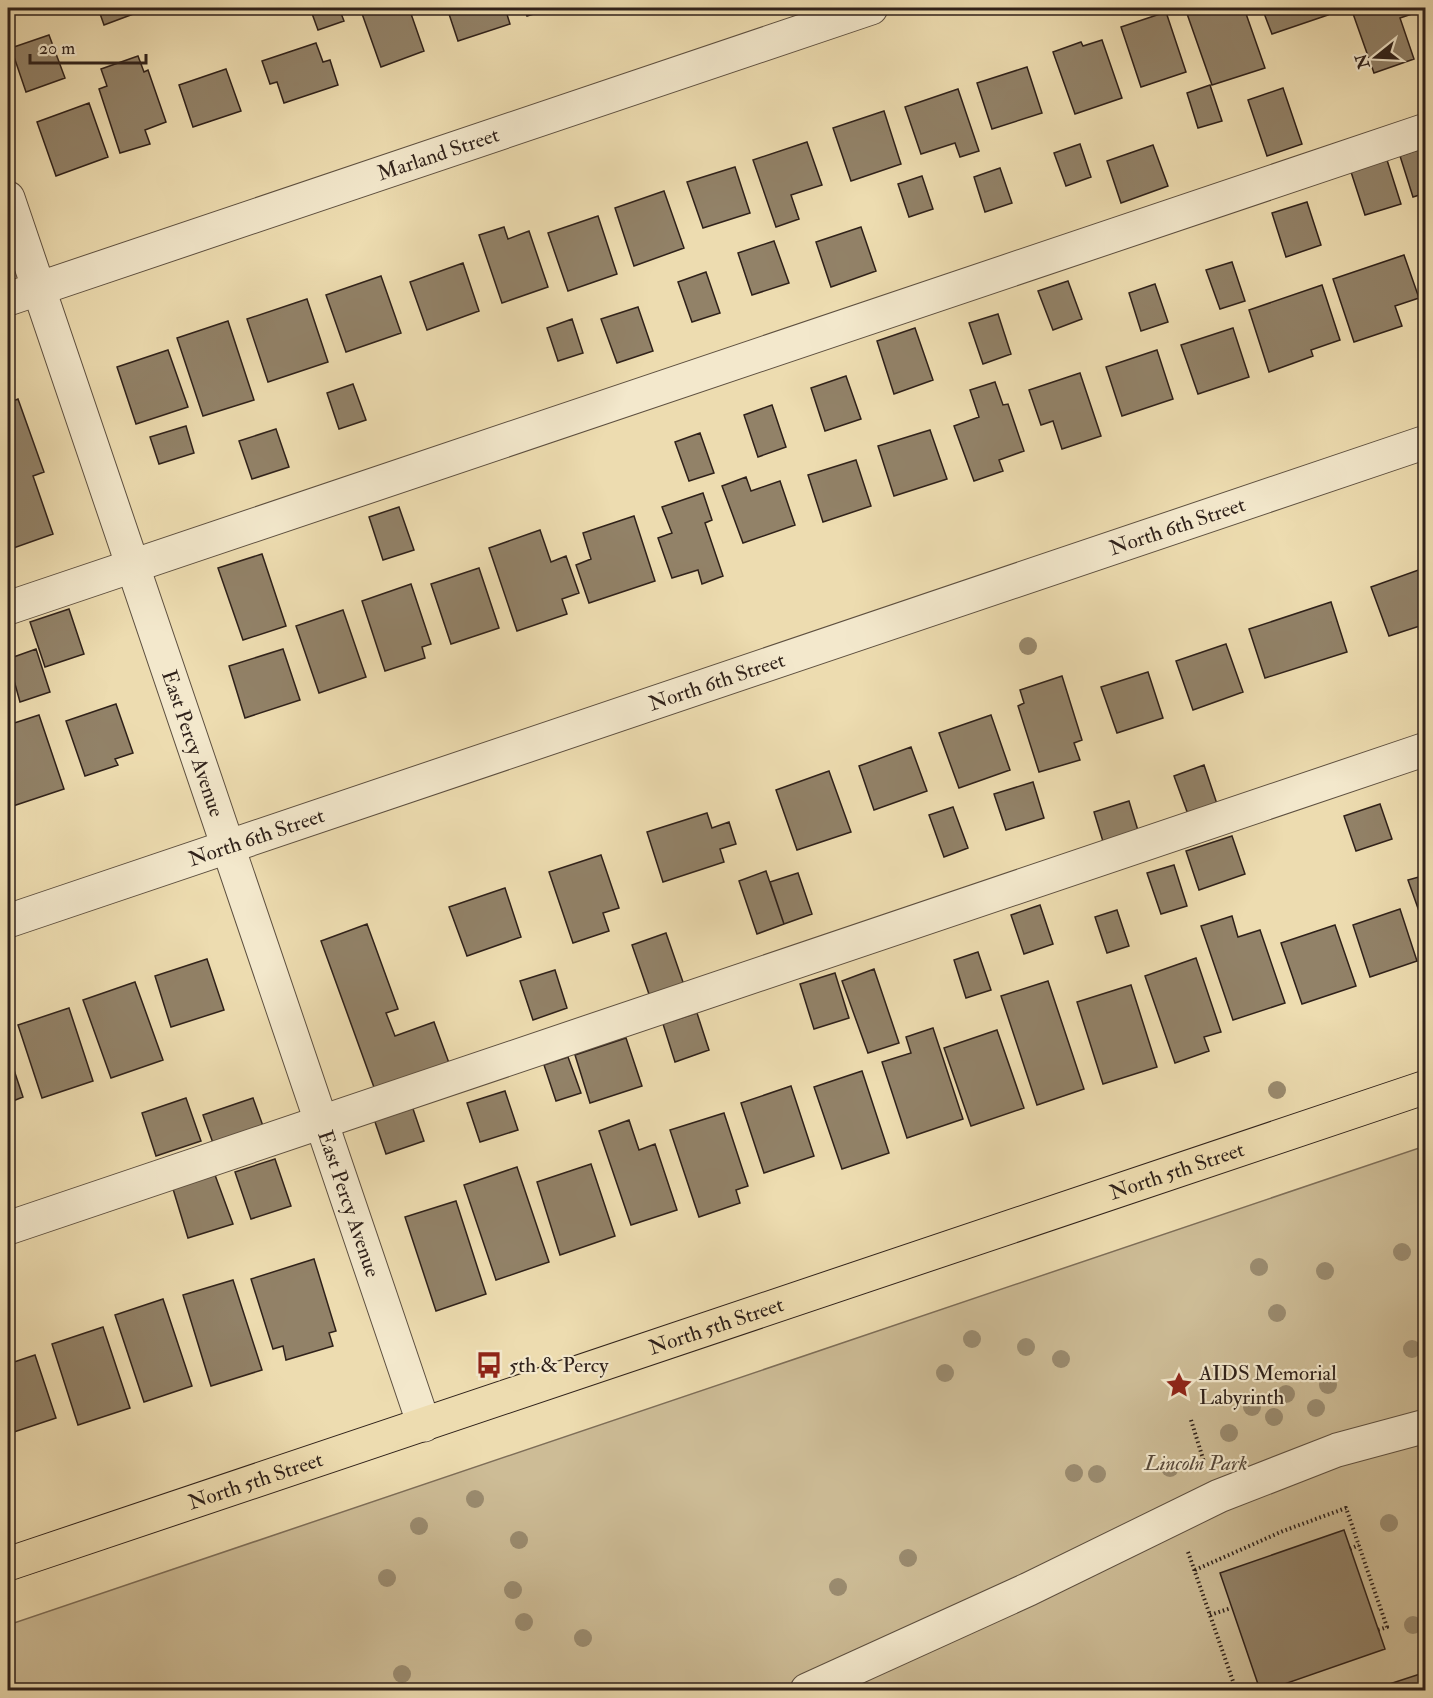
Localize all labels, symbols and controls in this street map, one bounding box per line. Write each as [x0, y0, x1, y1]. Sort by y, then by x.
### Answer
scale bar [30, 27, 146, 65]
north arrow [1346, 27, 1406, 87]
text: 20 m [39, 37, 75, 60]
text: N [1351, 51, 1375, 72]
street label: Marland Street [374, 121, 503, 187]
street label: North 6th Street [1106, 491, 1249, 562]
street label: North 6th Street [645, 646, 788, 717]
street label: East Percy Avenue [156, 666, 230, 821]
street label: North 6th Street [185, 802, 328, 873]
street label: East Percy Avenue [312, 1127, 386, 1281]
street label: North 5th Street [1106, 1136, 1248, 1206]
street label: North 5th Street [645, 1291, 787, 1361]
bus stop icon: 5th & Percy [474, 1350, 504, 1380]
place label: 5th & Percy [509, 1352, 609, 1379]
place label: AIDS Memorial Labyrinth [1198, 1360, 1337, 1411]
place icon: AIDS Memorial Labyrinth [1164, 1370, 1194, 1400]
street label: North 5th Street [184, 1446, 327, 1516]
park label: Lincoln Park [1144, 1450, 1247, 1477]

